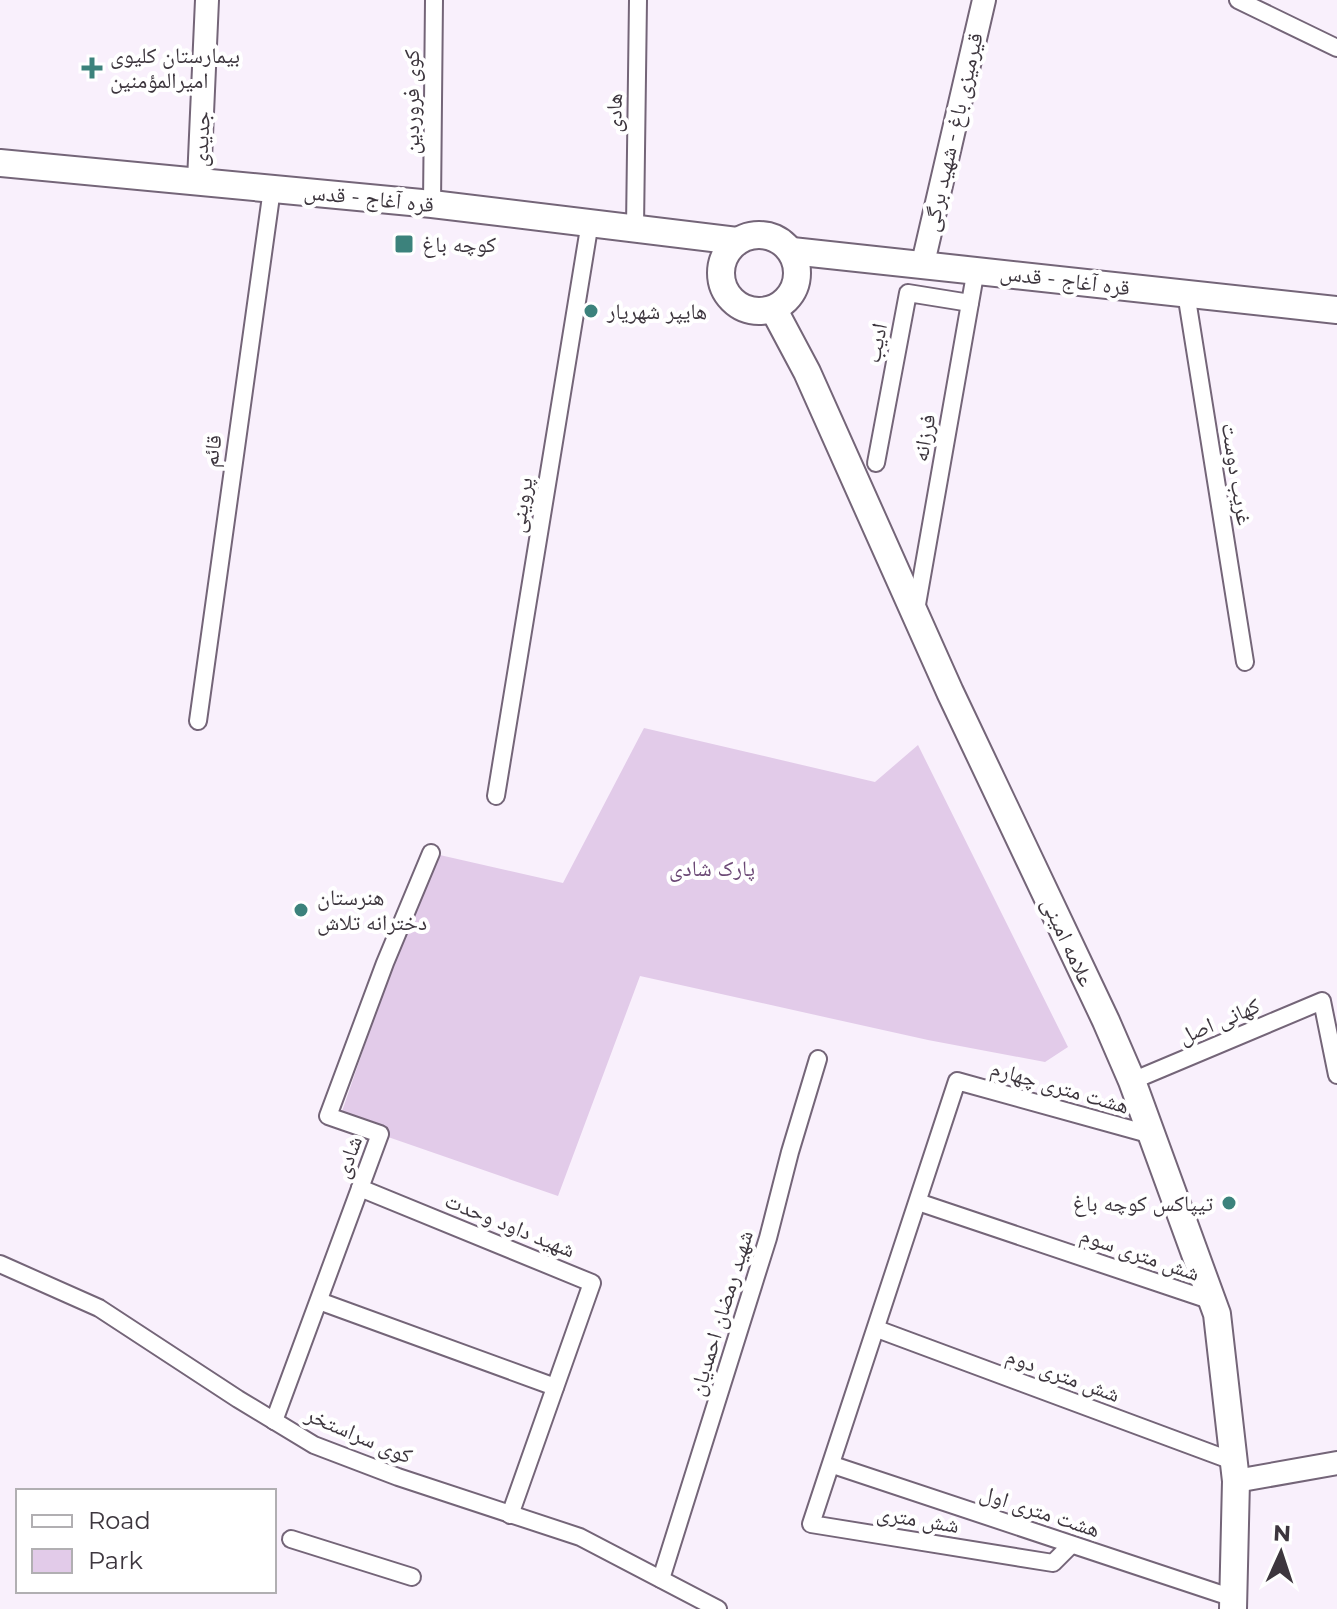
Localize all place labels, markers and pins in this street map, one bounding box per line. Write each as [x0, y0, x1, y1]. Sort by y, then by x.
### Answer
place label: بیمارستان کلیوی امیرالمؤمنین [110, 42, 240, 94]
marker: بیمارستان کلیوی امیرالمؤمنین [81, 57, 103, 79]
place label: کوچه باغ [422, 231, 496, 258]
marker: کوچه باغ [393, 233, 415, 255]
place label: هایپر شهریار [606, 298, 707, 325]
marker: هایپر شهریار [582, 302, 600, 320]
place label: هنرستان دخترانه تلاش [317, 884, 427, 936]
marker: هنرستان دخترانه تلاش [292, 901, 310, 919]
place label: تیپاکس کوچه باغ [1073, 1190, 1214, 1217]
marker: تیپاکس کوچه باغ [1220, 1194, 1238, 1212]

